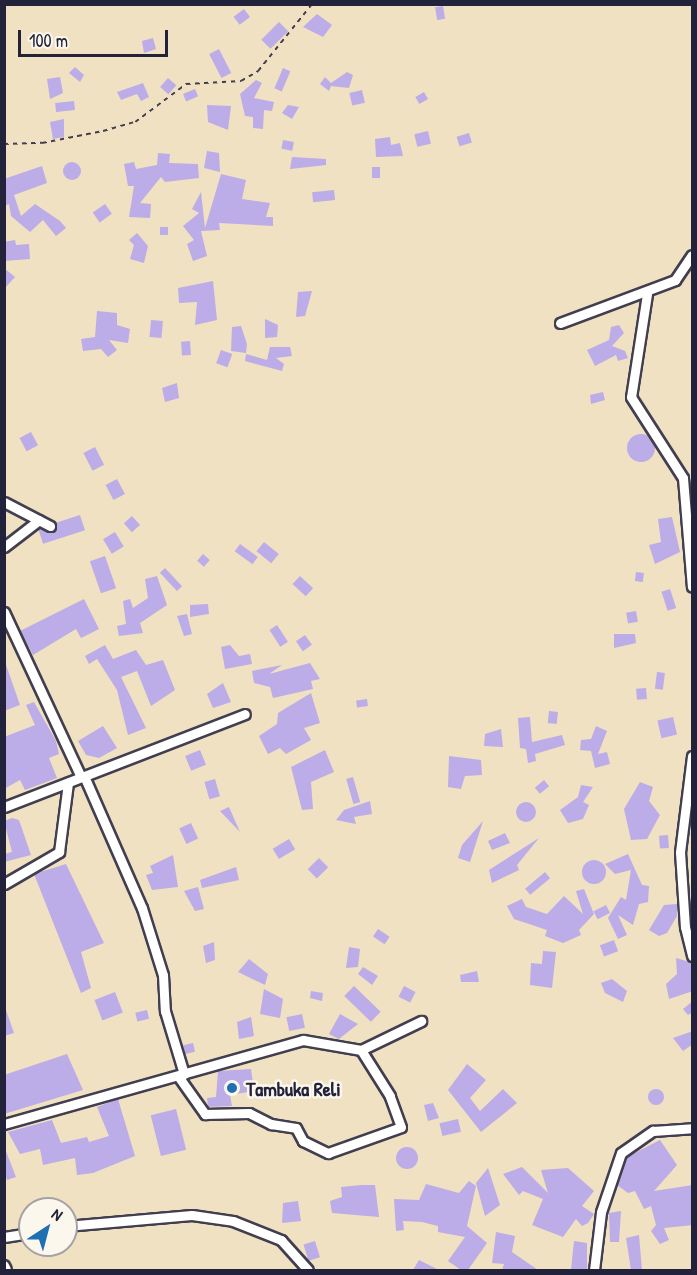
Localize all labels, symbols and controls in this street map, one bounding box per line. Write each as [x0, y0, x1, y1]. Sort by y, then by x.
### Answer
scale bar [21, 18, 171, 56]
text: 100 m [29, 28, 68, 53]
place label: Tambuka Reli [246, 1076, 341, 1100]
marker: Tambuka Reli [223, 1079, 241, 1097]
north arrow [18, 1197, 78, 1257]
text: N [47, 1203, 67, 1225]

